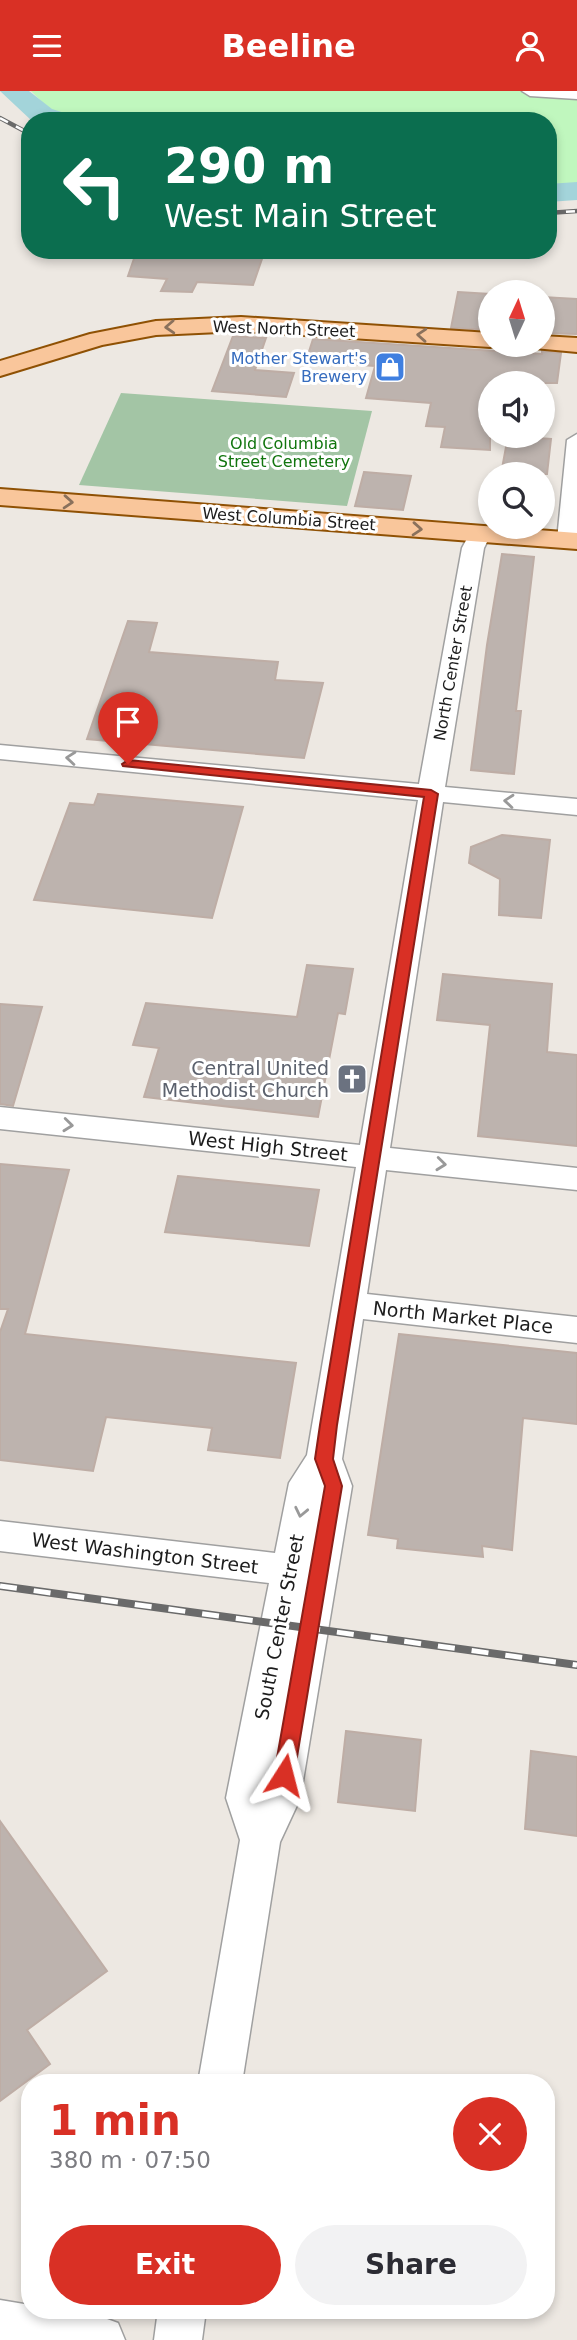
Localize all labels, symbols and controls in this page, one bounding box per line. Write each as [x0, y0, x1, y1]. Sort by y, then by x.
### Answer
icon: menu [28, 27, 66, 65]
text: Beeline [221, 27, 356, 65]
icon: person [511, 27, 549, 65]
text: 290 m [164, 138, 334, 195]
icon: left [49, 140, 140, 231]
text: West Main Street [164, 197, 437, 235]
north arrow [478, 280, 555, 357]
map controls [478, 280, 555, 539]
street label: West North Street [212, 317, 356, 341]
one-way arrow [165, 320, 176, 335]
one-way arrow [416, 328, 427, 343]
place label: Mother Stewart's Brewery [231, 349, 367, 386]
shop icon: Mother Stewart's Brewery [373, 350, 407, 384]
button: sound [478, 371, 555, 448]
park label: Old Columbia Street Cemetery [218, 434, 350, 471]
button: search [478, 462, 555, 539]
one-way arrow [63, 495, 74, 510]
street label: West Columbia Street [202, 503, 376, 535]
one-way arrow [412, 521, 423, 536]
street label: North Center Street [430, 584, 476, 742]
pin [98, 692, 158, 764]
icon: arrive [109, 703, 147, 741]
one-way arrow [65, 751, 76, 766]
one-way arrow [503, 794, 514, 809]
place label: Central United Methodist Church [162, 1057, 329, 1101]
church icon: Central United Methodist Church [335, 1062, 369, 1096]
one-way arrow [62, 1117, 74, 1132]
street label: West High Street [187, 1127, 349, 1165]
one-way arrow [435, 1157, 447, 1172]
street label: North Market Place [372, 1297, 554, 1337]
one-way arrow [295, 1506, 309, 1518]
street label: West Washington Street [30, 1528, 260, 1578]
street label: South Center Street [250, 1532, 308, 1722]
position arrow [247, 1738, 321, 1812]
text: 1 min [49, 2096, 181, 2145]
button: close [453, 2097, 527, 2171]
text: 380 m · 07:50 [49, 2147, 211, 2173]
button: Exit [49, 2225, 281, 2305]
button: Share [295, 2225, 527, 2305]

